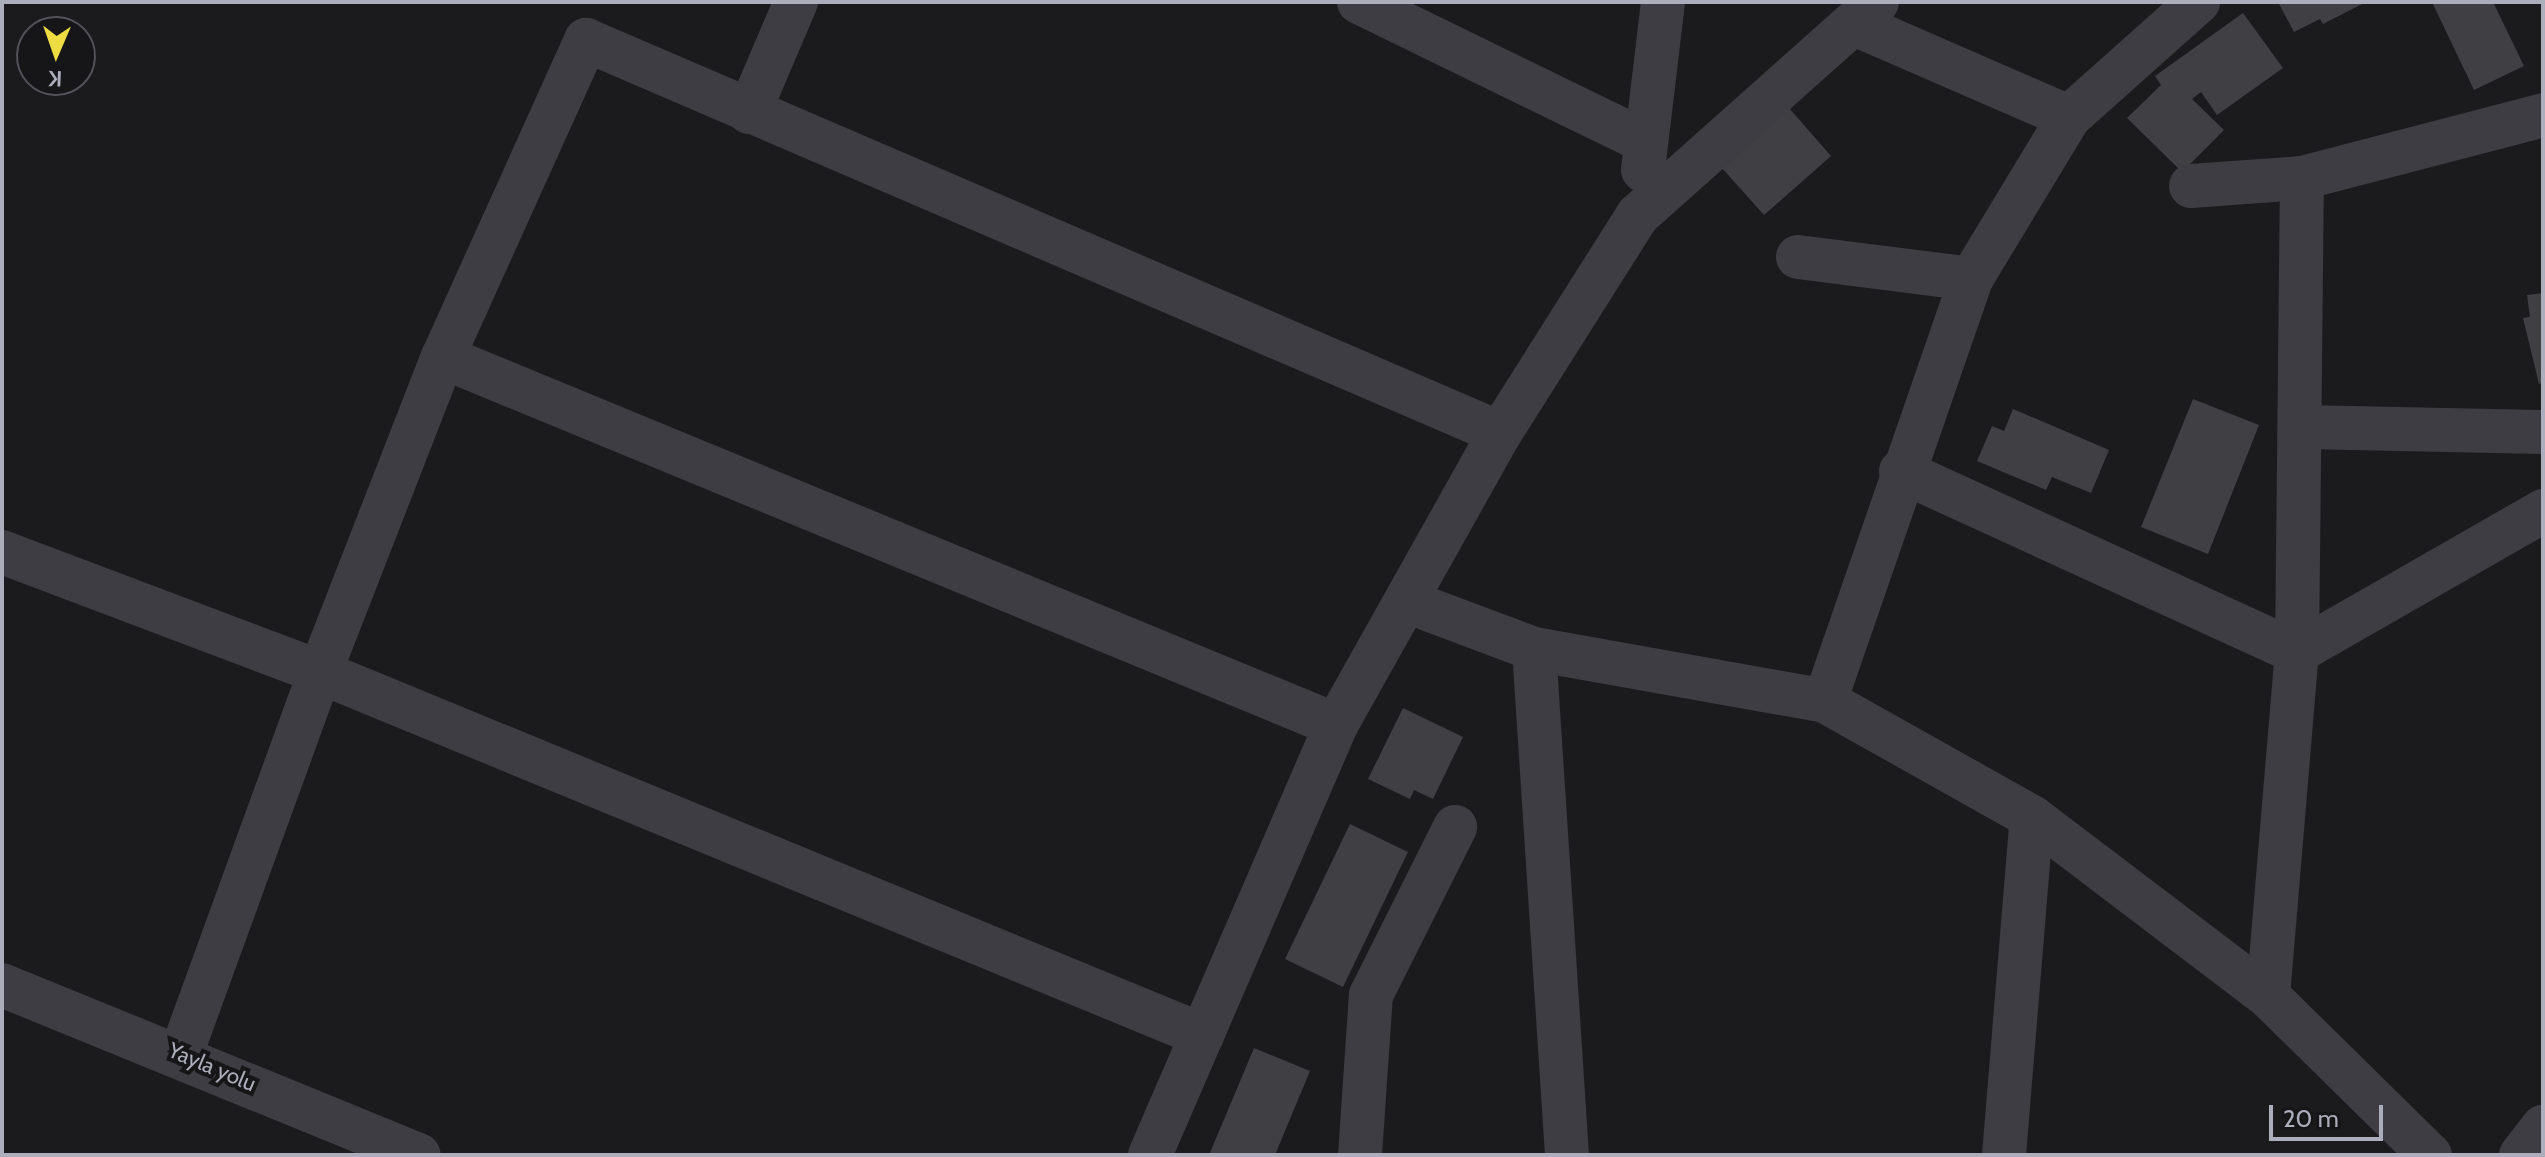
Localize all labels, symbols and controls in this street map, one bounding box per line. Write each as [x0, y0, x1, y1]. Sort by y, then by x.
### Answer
north arrow [16, 16, 96, 96]
text: K [48, 65, 63, 92]
street label: Yayla yolu [164, 1037, 260, 1097]
scale bar [2273, 1089, 2387, 1139]
text: 20 m [2283, 1104, 2339, 1133]

